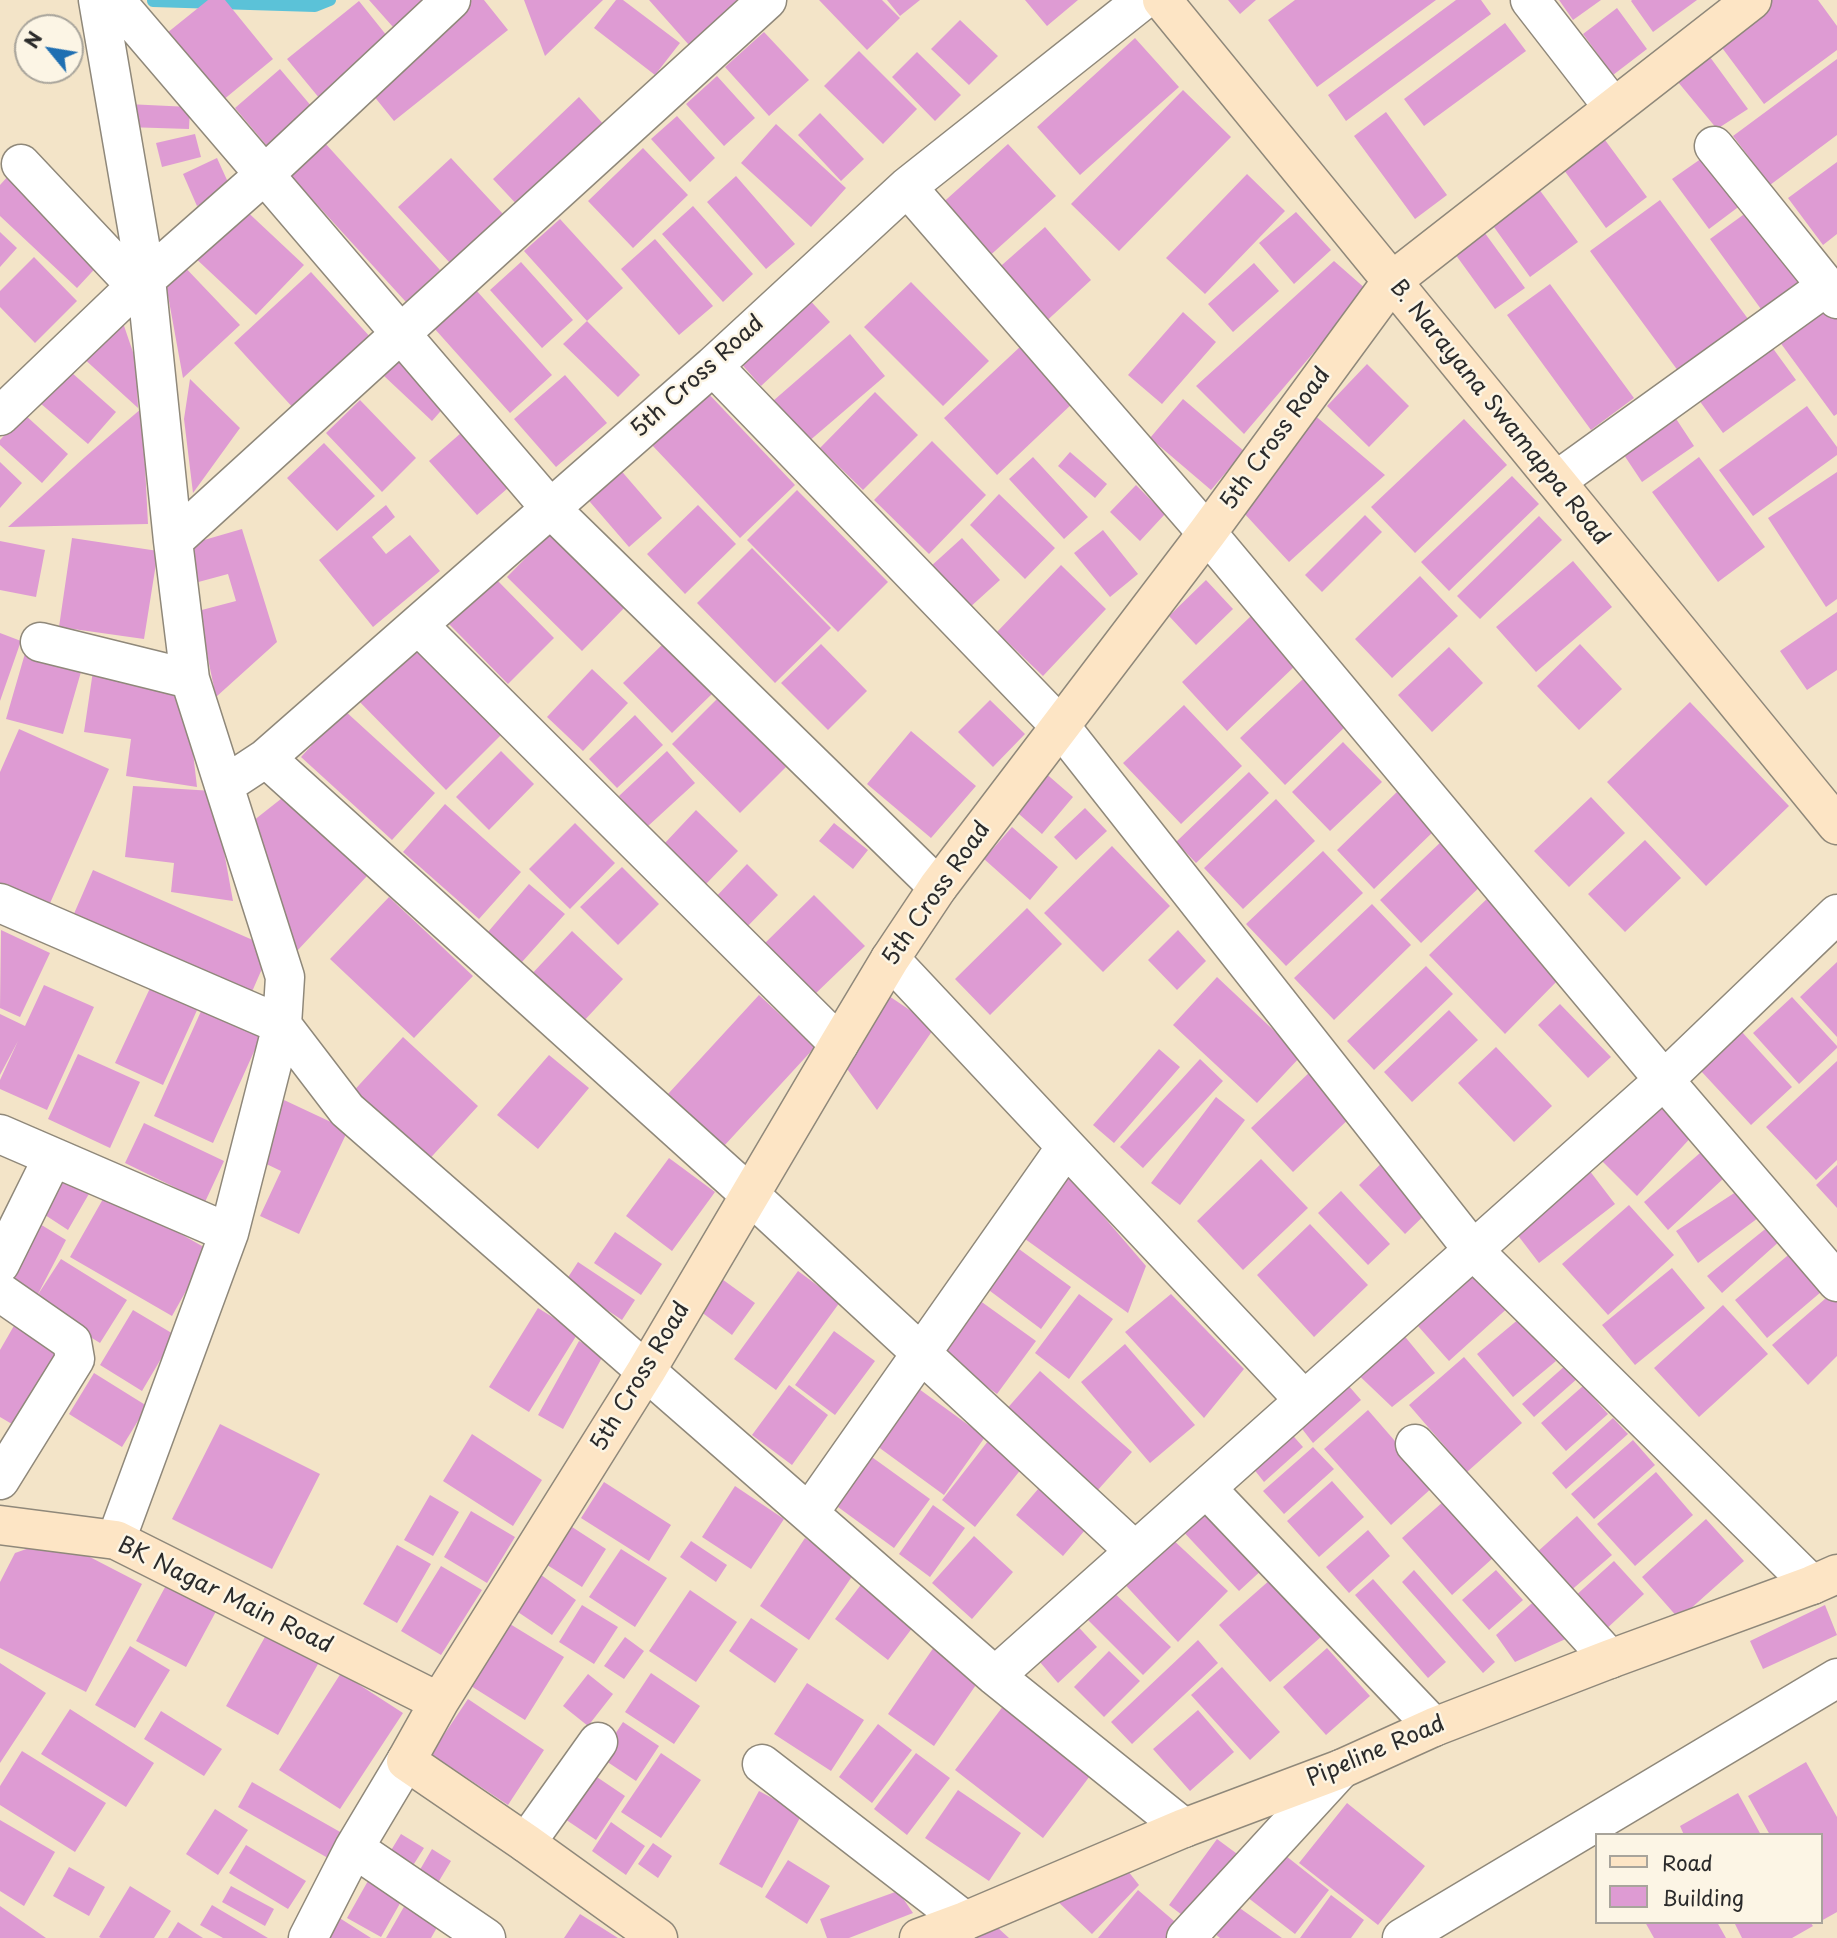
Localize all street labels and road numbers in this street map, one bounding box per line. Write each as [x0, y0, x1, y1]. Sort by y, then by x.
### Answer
street label: B. Narayana Swamappa Road [1383, 275, 1615, 551]
street label: 5th Cross Road [626, 310, 770, 444]
street label: 5th Cross Road [1215, 362, 1337, 516]
street label: 5th Cross Road [877, 817, 997, 971]
street label: 5th Cross Road [586, 1297, 696, 1457]
street label: BK Nagar Main Road [113, 1532, 337, 1660]
street label: Pipeline Road [1303, 1710, 1449, 1794]

